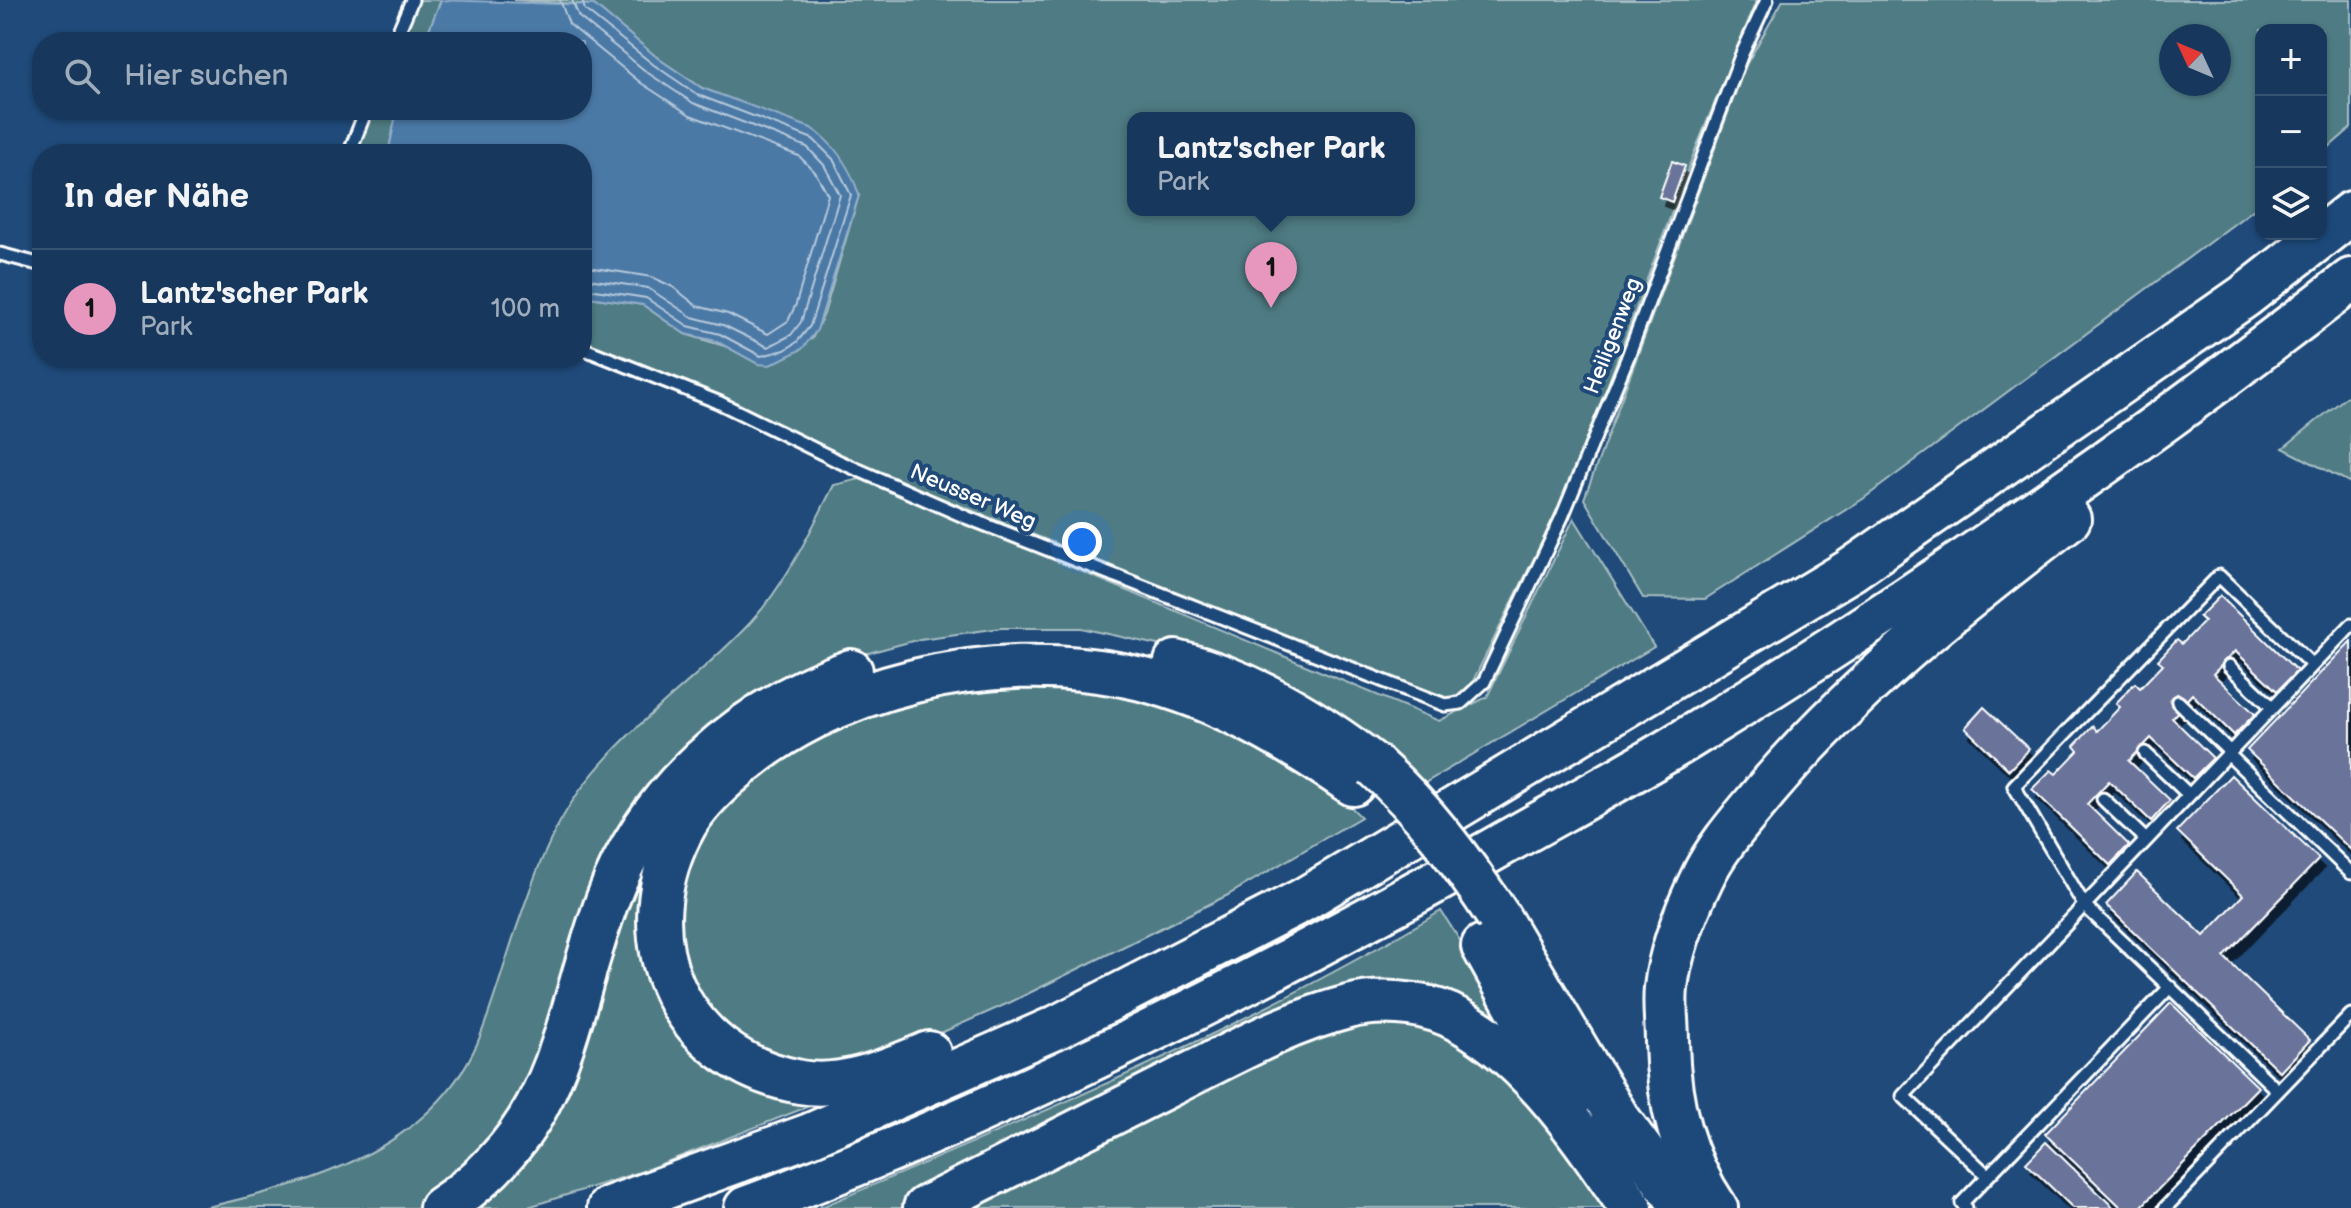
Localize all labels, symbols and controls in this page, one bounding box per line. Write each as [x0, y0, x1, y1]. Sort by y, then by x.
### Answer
north arrow [2159, 24, 2231, 96]
map controls [2255, 24, 2327, 240]
button: + [2255, 24, 2327, 96]
search box [32, 32, 592, 120]
icon: search [60, 54, 104, 98]
text: Hier suchen [124, 58, 289, 94]
button: − [2255, 96, 2327, 168]
popup [1127, 112, 1415, 216]
text: Lantz'scher Park [1157, 131, 1385, 167]
text: Park [1157, 167, 1209, 198]
button: layers [2255, 168, 2327, 240]
text: In der Nähe [64, 176, 249, 217]
pin: 1 [1245, 242, 1297, 308]
street label: Heiligenweg [1578, 274, 1648, 398]
text: Lantz'scher Park [140, 276, 368, 312]
text: 1 [85, 294, 95, 325]
text: 100 m [491, 294, 560, 325]
text: Park [140, 312, 192, 343]
street label: Neusser Weg [906, 458, 1040, 536]
your location [1062, 522, 1102, 562]

